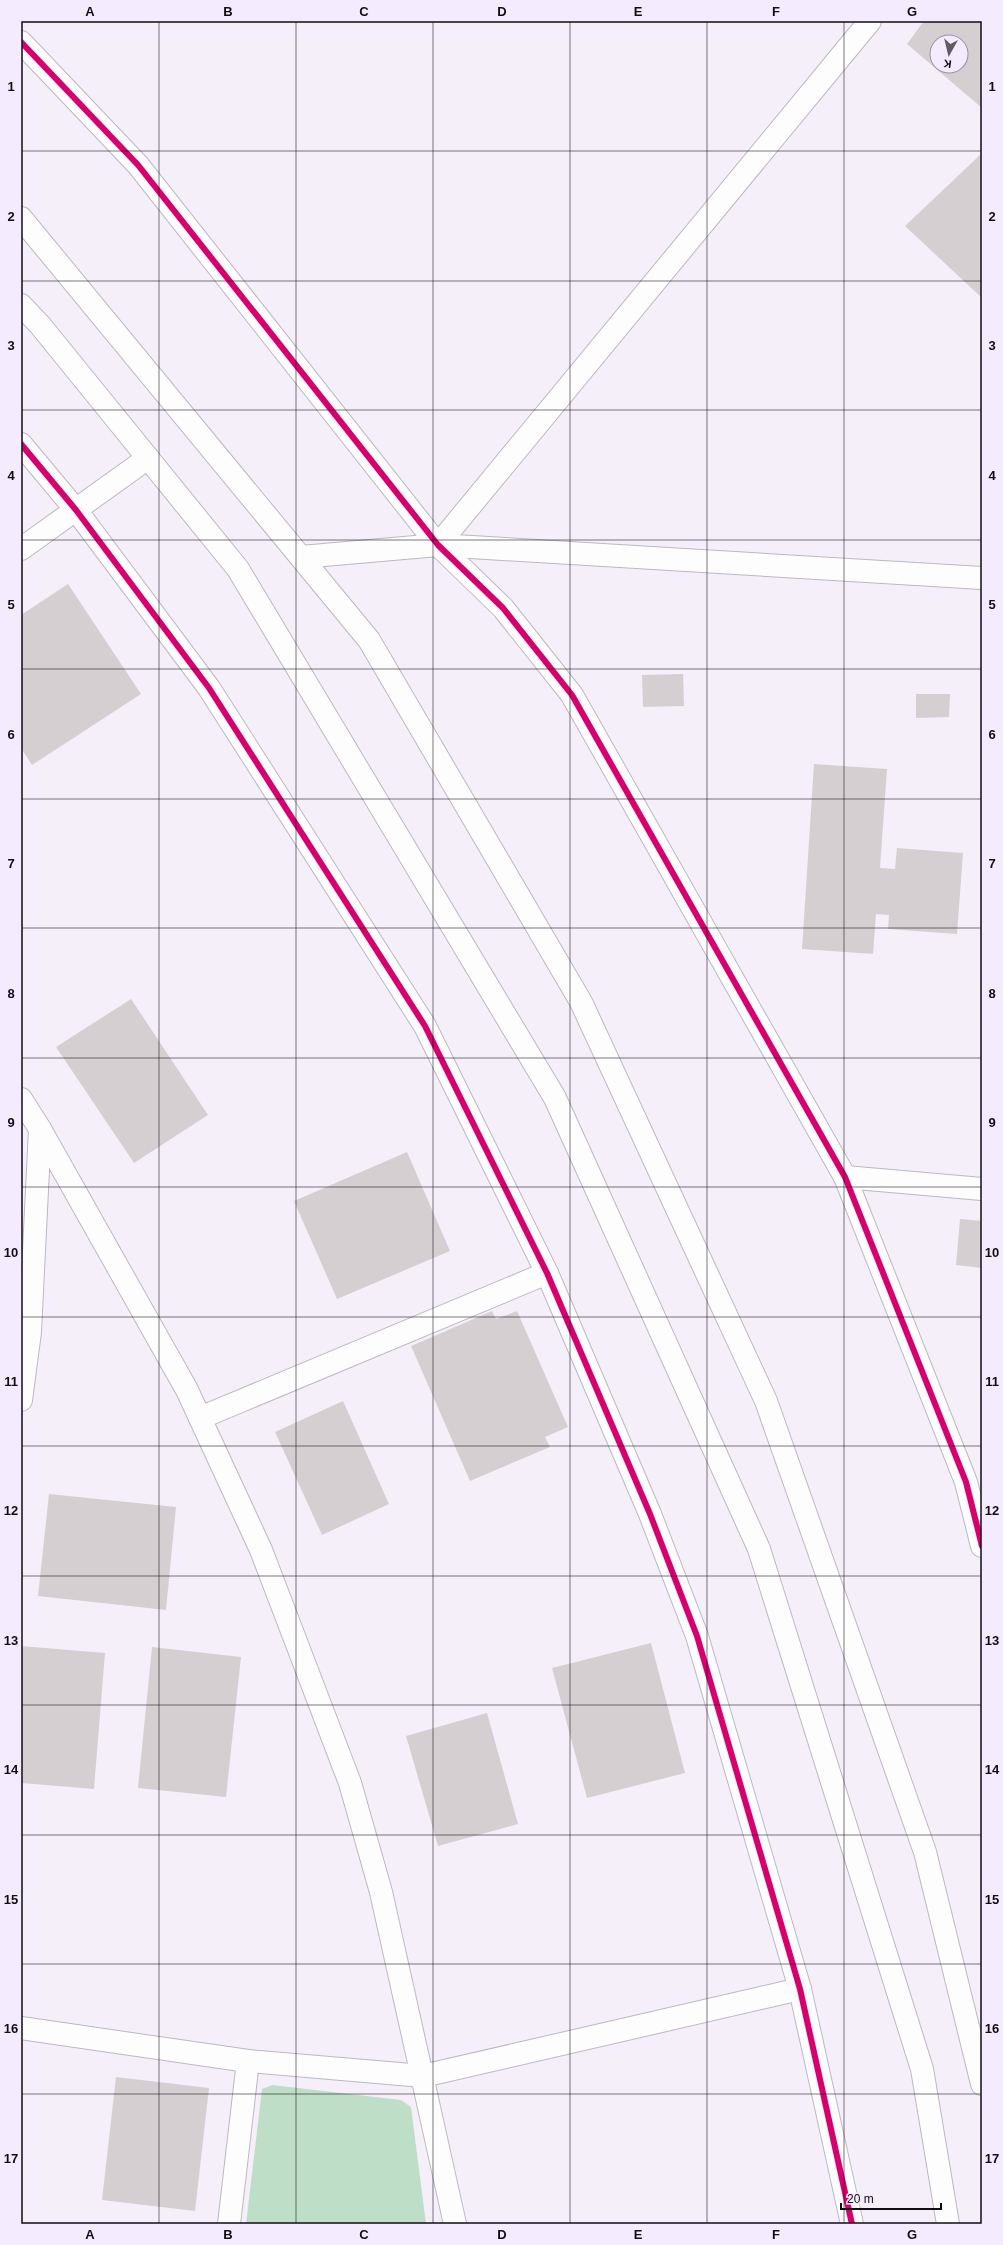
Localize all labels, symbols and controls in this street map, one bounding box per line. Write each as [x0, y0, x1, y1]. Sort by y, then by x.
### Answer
text: A [85, 4, 95, 19]
text: B [223, 4, 233, 19]
text: C [359, 4, 369, 19]
text: D [497, 4, 507, 19]
text: E [634, 4, 643, 19]
text: F [772, 4, 780, 19]
text: G [907, 4, 917, 19]
north arrow [929, 34, 969, 74]
text: K [943, 57, 952, 70]
text: 1 [7, 79, 15, 94]
text: 1 [988, 79, 996, 94]
text: 2 [7, 209, 15, 224]
text: 2 [988, 209, 996, 224]
text: 3 [7, 338, 15, 353]
text: 3 [988, 338, 996, 353]
text: 4 [7, 468, 15, 483]
text: 4 [988, 468, 996, 483]
text: 5 [7, 597, 15, 612]
text: 5 [988, 597, 996, 612]
text: 6 [7, 727, 15, 742]
text: 6 [988, 727, 996, 742]
text: 7 [7, 856, 15, 871]
text: 7 [988, 856, 996, 871]
text: 8 [7, 986, 15, 1001]
text: 8 [988, 986, 996, 1001]
text: 9 [7, 1115, 15, 1130]
text: 9 [988, 1115, 996, 1130]
text: 10 [4, 1245, 18, 1260]
text: 10 [985, 1245, 999, 1260]
text: 11 [4, 1374, 18, 1389]
text: 11 [985, 1374, 999, 1389]
text: 12 [4, 1503, 18, 1518]
text: 12 [985, 1503, 999, 1518]
text: 13 [4, 1633, 18, 1648]
text: 13 [985, 1633, 999, 1648]
text: 14 [4, 1762, 19, 1777]
text: 14 [985, 1762, 1000, 1777]
text: 15 [4, 1892, 18, 1907]
text: 15 [985, 1892, 999, 1907]
text: 16 [4, 2021, 18, 2036]
text: 16 [985, 2021, 999, 2036]
text: 17 [4, 2151, 18, 2166]
text: 17 [985, 2151, 999, 2166]
scale bar [841, 2185, 941, 2211]
text: 20 m [847, 2192, 874, 2206]
text: A [85, 2227, 95, 2242]
text: B [223, 2227, 233, 2242]
text: C [359, 2227, 369, 2242]
text: D [497, 2227, 507, 2242]
text: E [634, 2227, 643, 2242]
text: F [772, 2227, 780, 2242]
text: G [907, 2227, 917, 2242]

